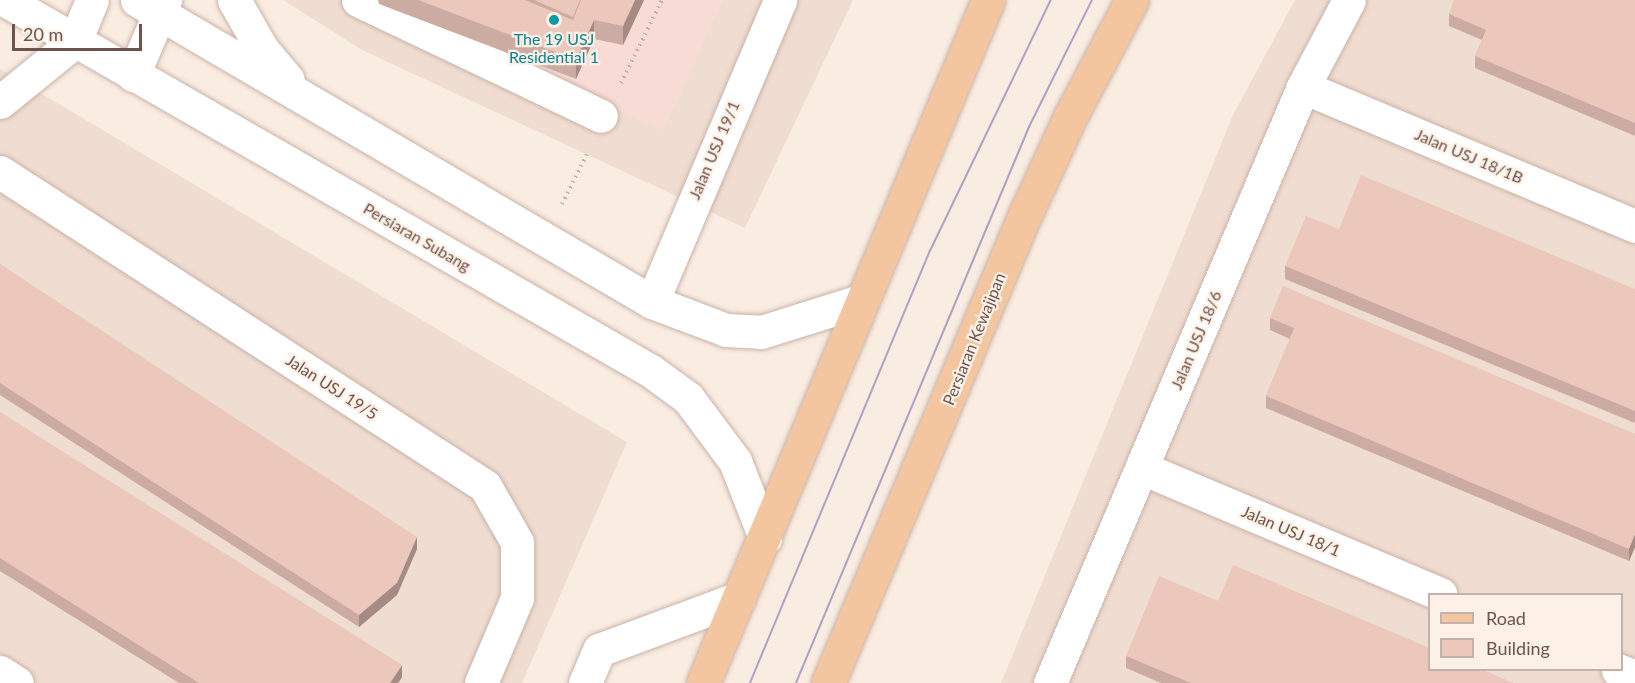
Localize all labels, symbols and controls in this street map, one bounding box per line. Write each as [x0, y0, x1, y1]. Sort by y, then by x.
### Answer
scale bar [15, 12, 146, 50]
marker: The 19 USJ Residential 1 [547, 13, 561, 27]
text: 20 m [23, 23, 63, 45]
place label: The 19 USJ Residential 1 [509, 29, 599, 67]
street label: Jalan USJ 19/1 [685, 98, 743, 202]
street label: Jalan USJ 18/1B [1412, 125, 1526, 187]
street label: Persiaran Subang [360, 199, 474, 275]
street label: Persiaran Kewajipan [939, 270, 1009, 408]
street label: Jalan USJ 18/6 [1167, 288, 1225, 392]
street label: Jalan USJ 19/5 [283, 350, 381, 424]
street label: Jalan USJ 18/1 [1239, 502, 1343, 560]
legend [1428, 593, 1623, 671]
text: Road [1486, 607, 1526, 629]
text: Building [1486, 637, 1550, 659]

